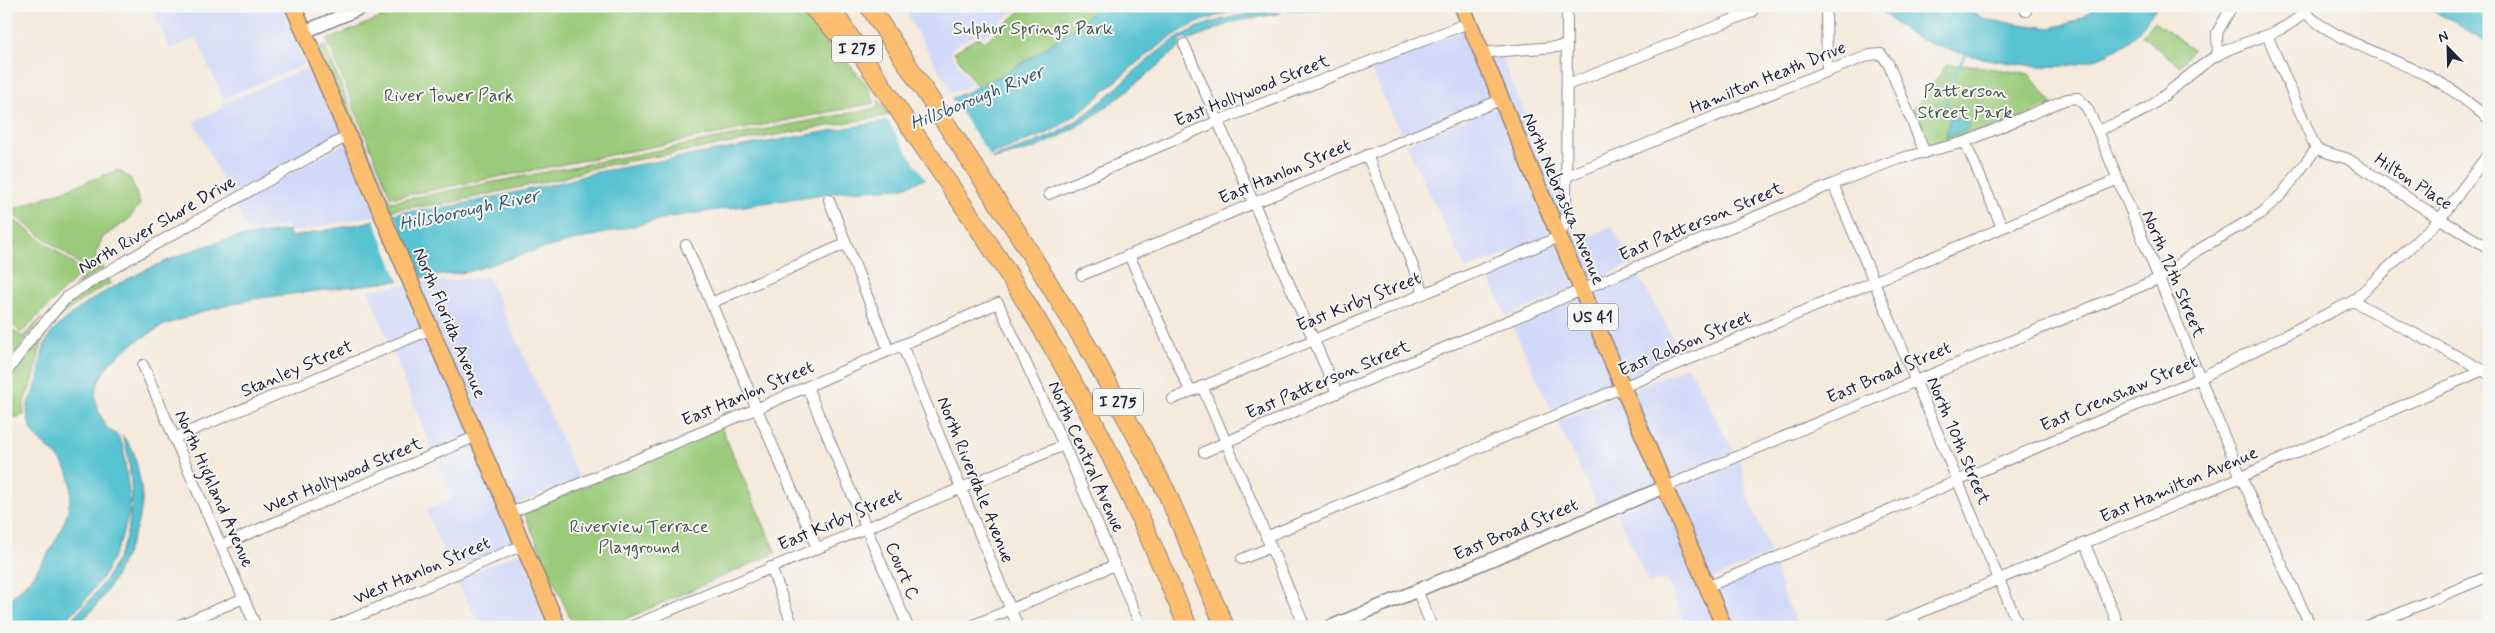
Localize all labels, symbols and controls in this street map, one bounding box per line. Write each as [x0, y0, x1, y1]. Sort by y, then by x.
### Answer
park label: Sulphur Springs Park [953, 17, 1113, 41]
north arrow [2422, 22, 2472, 72]
text: N [2436, 27, 2451, 47]
road number: I 275 [832, 36, 882, 62]
street label: Hamilton Heath Drive [1686, 36, 1850, 120]
street label: East Hollywood Street [1171, 49, 1333, 133]
water label: Hillsborough River [906, 59, 1051, 136]
park label: Patterson Street Park [1917, 80, 2013, 125]
park label: River Tower Park [384, 84, 514, 108]
street label: North Nebraska Avenue [1516, 109, 1610, 289]
street label: East Hanlon Street [1215, 133, 1355, 211]
street label: Hilton Place [2369, 148, 2457, 216]
street label: North River Shore Drive [74, 170, 240, 280]
street label: East Patterson Street [1615, 176, 1787, 267]
water label: Hillsborough River [397, 182, 544, 237]
street label: North 12th Street [2135, 207, 2211, 342]
street label: North Florida Avenue [406, 244, 492, 402]
street label: East Kirby Street [1293, 266, 1425, 338]
road number: US 41 [1568, 304, 1618, 330]
street label: East Robson Street [1615, 305, 1755, 383]
street label: East Patterson Street [1242, 334, 1414, 425]
street label: Stanley Street [237, 335, 357, 403]
street label: East Broad Street [1823, 336, 1955, 410]
street label: East Crenshaw Street [2037, 350, 2202, 438]
street label: East Hanlon Street [678, 355, 818, 433]
street label: North 10th Street [1920, 373, 1996, 509]
street label: North Central Avenue [1042, 377, 1130, 537]
road number: I 275 [1093, 388, 1143, 416]
street label: North Riverdale Avenue [931, 393, 1019, 567]
street label: North Highland Avenue [167, 406, 260, 572]
street label: West Hollywood Street [260, 432, 426, 520]
street label: East Hamilton Avenue [2096, 441, 2262, 529]
street label: East Kirby Street [774, 483, 906, 557]
street label: East Broad Street [1450, 493, 1582, 567]
park label: Riverview Terrace Playground [569, 515, 709, 560]
street label: West Hanlon Street [350, 531, 494, 611]
street label: Court C [879, 538, 925, 604]

